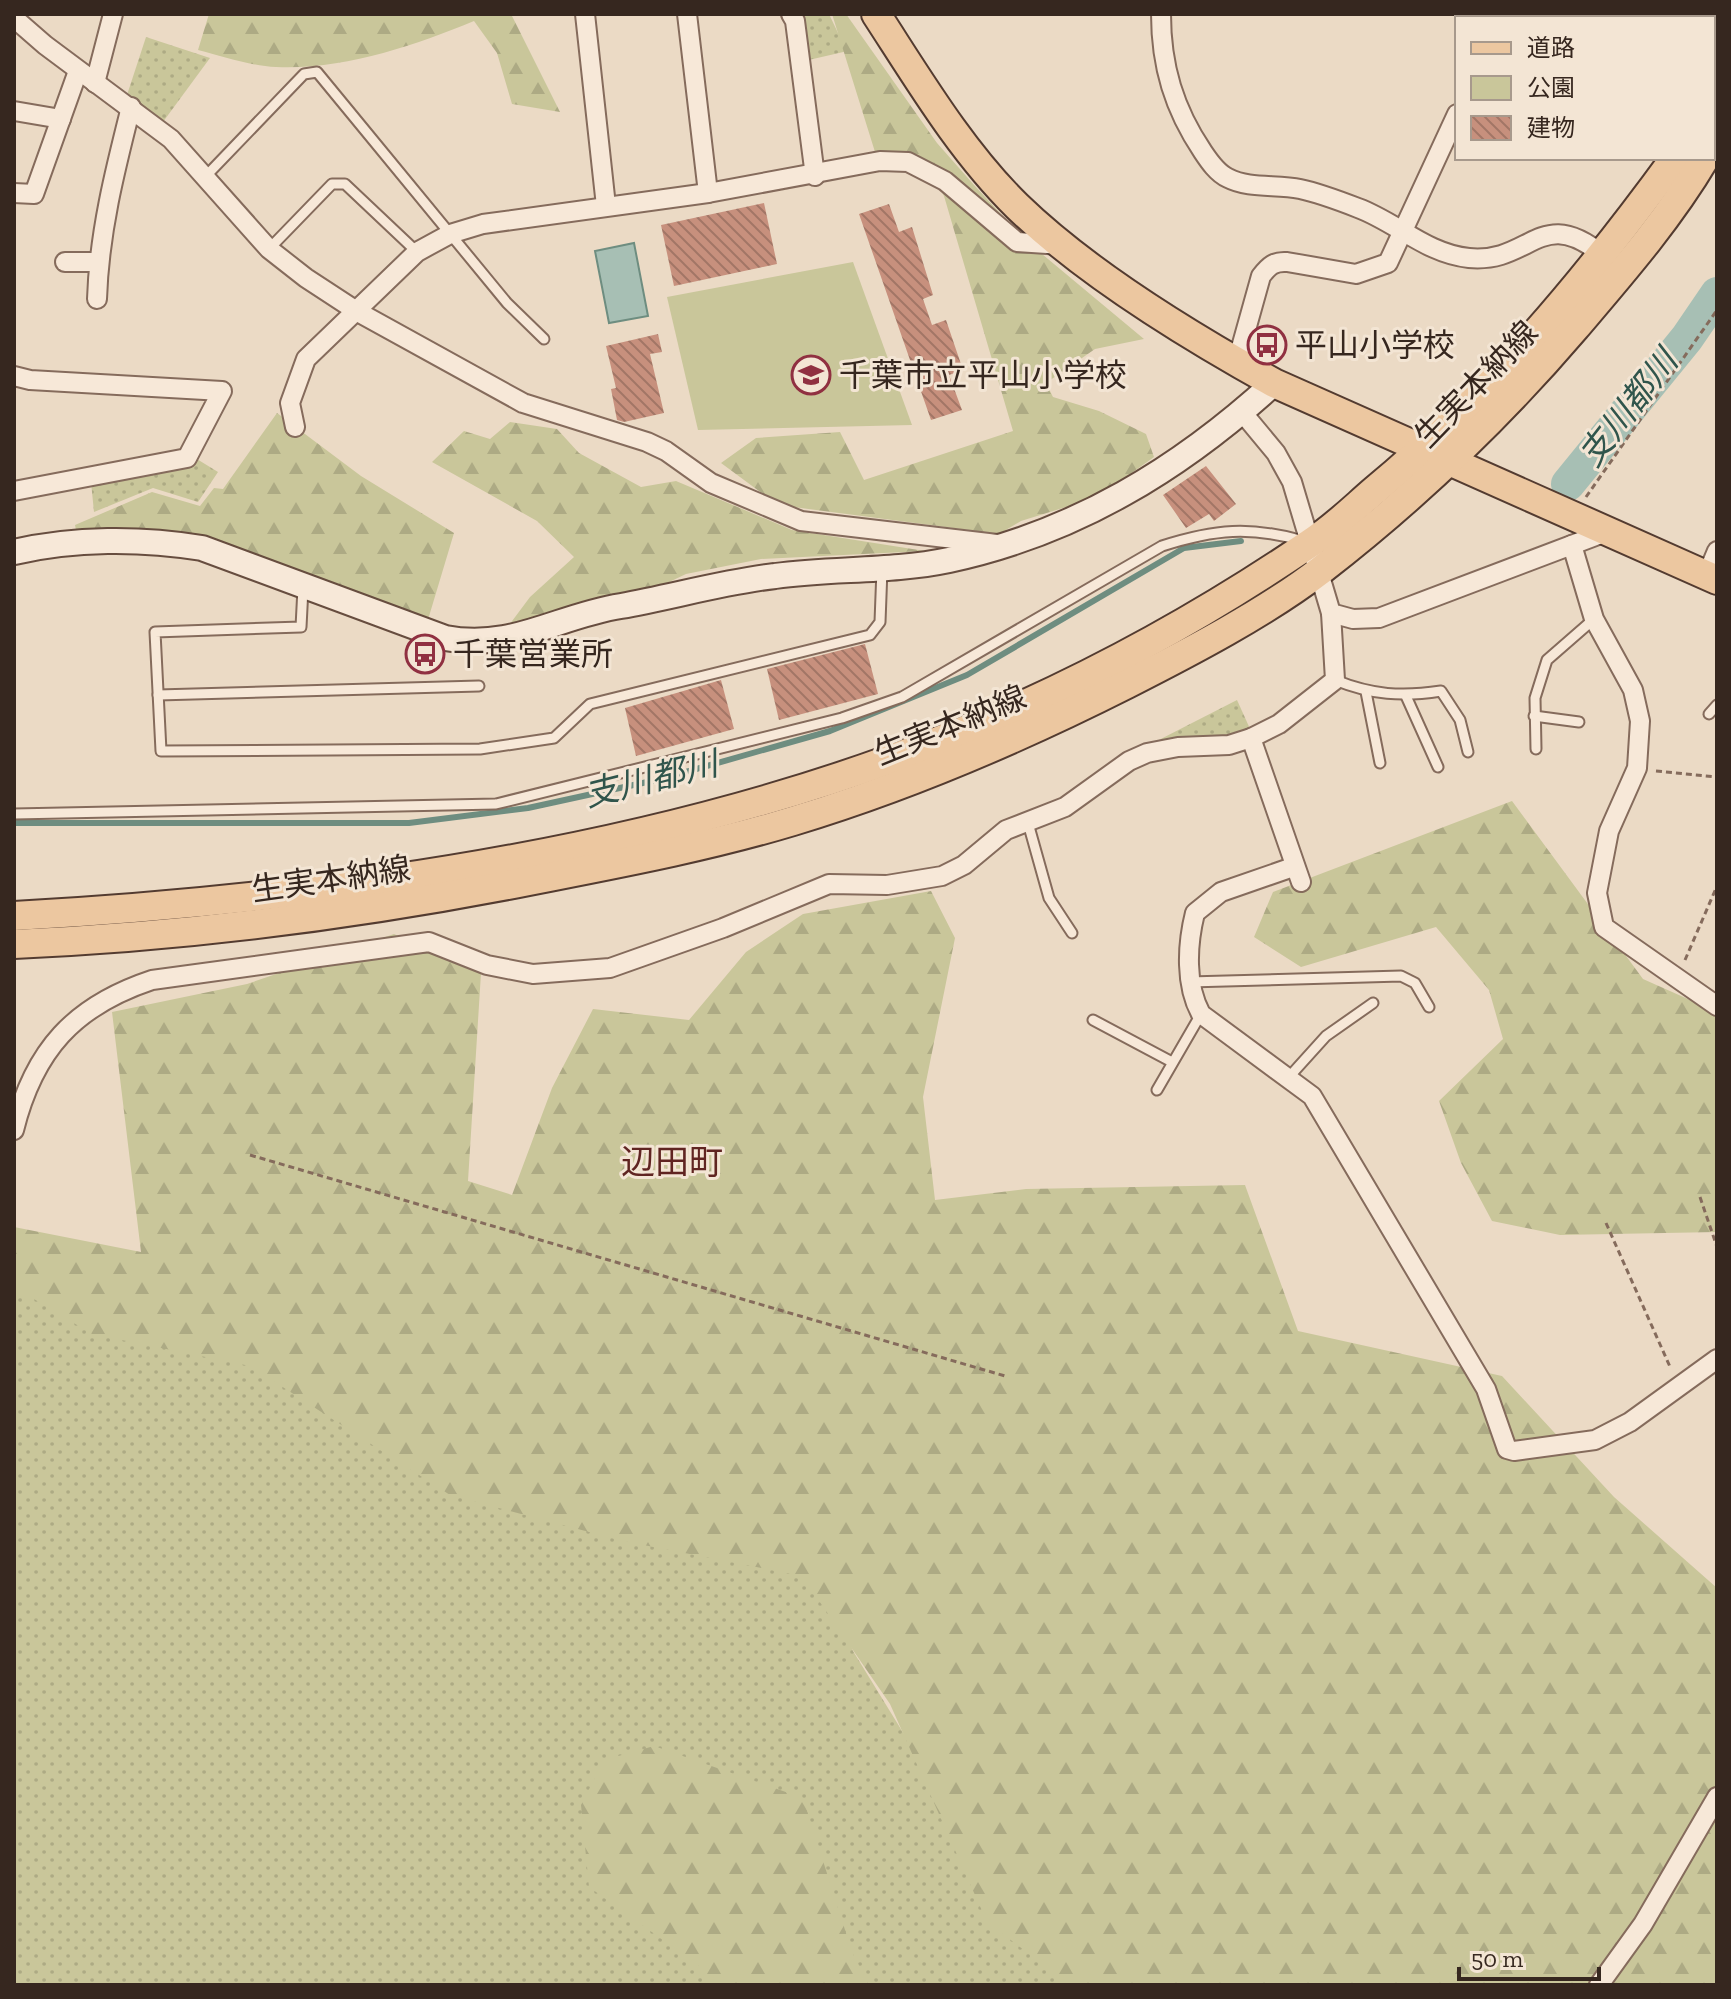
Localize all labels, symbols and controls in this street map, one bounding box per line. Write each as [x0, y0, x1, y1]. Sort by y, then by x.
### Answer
legend [1455, 16, 1715, 160]
text: 道路 [1527, 33, 1575, 62]
text: 公園 [1527, 73, 1575, 102]
text: 建物 [1527, 113, 1575, 142]
street label: 生実本納線 [1407, 313, 1545, 455]
bus stop icon: 平山小学校 [1246, 324, 1288, 366]
place label: 平山小学校 [1295, 326, 1455, 364]
water label: 支川都川 [1570, 339, 1688, 474]
school or university icon: 千葉市立平山小学校 [790, 354, 832, 396]
place label: 千葉市立平山小学校 [839, 356, 1127, 394]
bus stop icon: 千葉営業所 [404, 633, 446, 675]
place label: 千葉営業所 [453, 635, 613, 673]
street label: 生実本納線 [869, 677, 1031, 773]
water label: 支川都川 [580, 742, 725, 815]
street label: 生実本納線 [249, 849, 413, 909]
district label: 辺田町 [621, 1142, 723, 1183]
scale bar [1459, 1931, 1599, 1981]
text: 50 m [1471, 1944, 1524, 1973]

